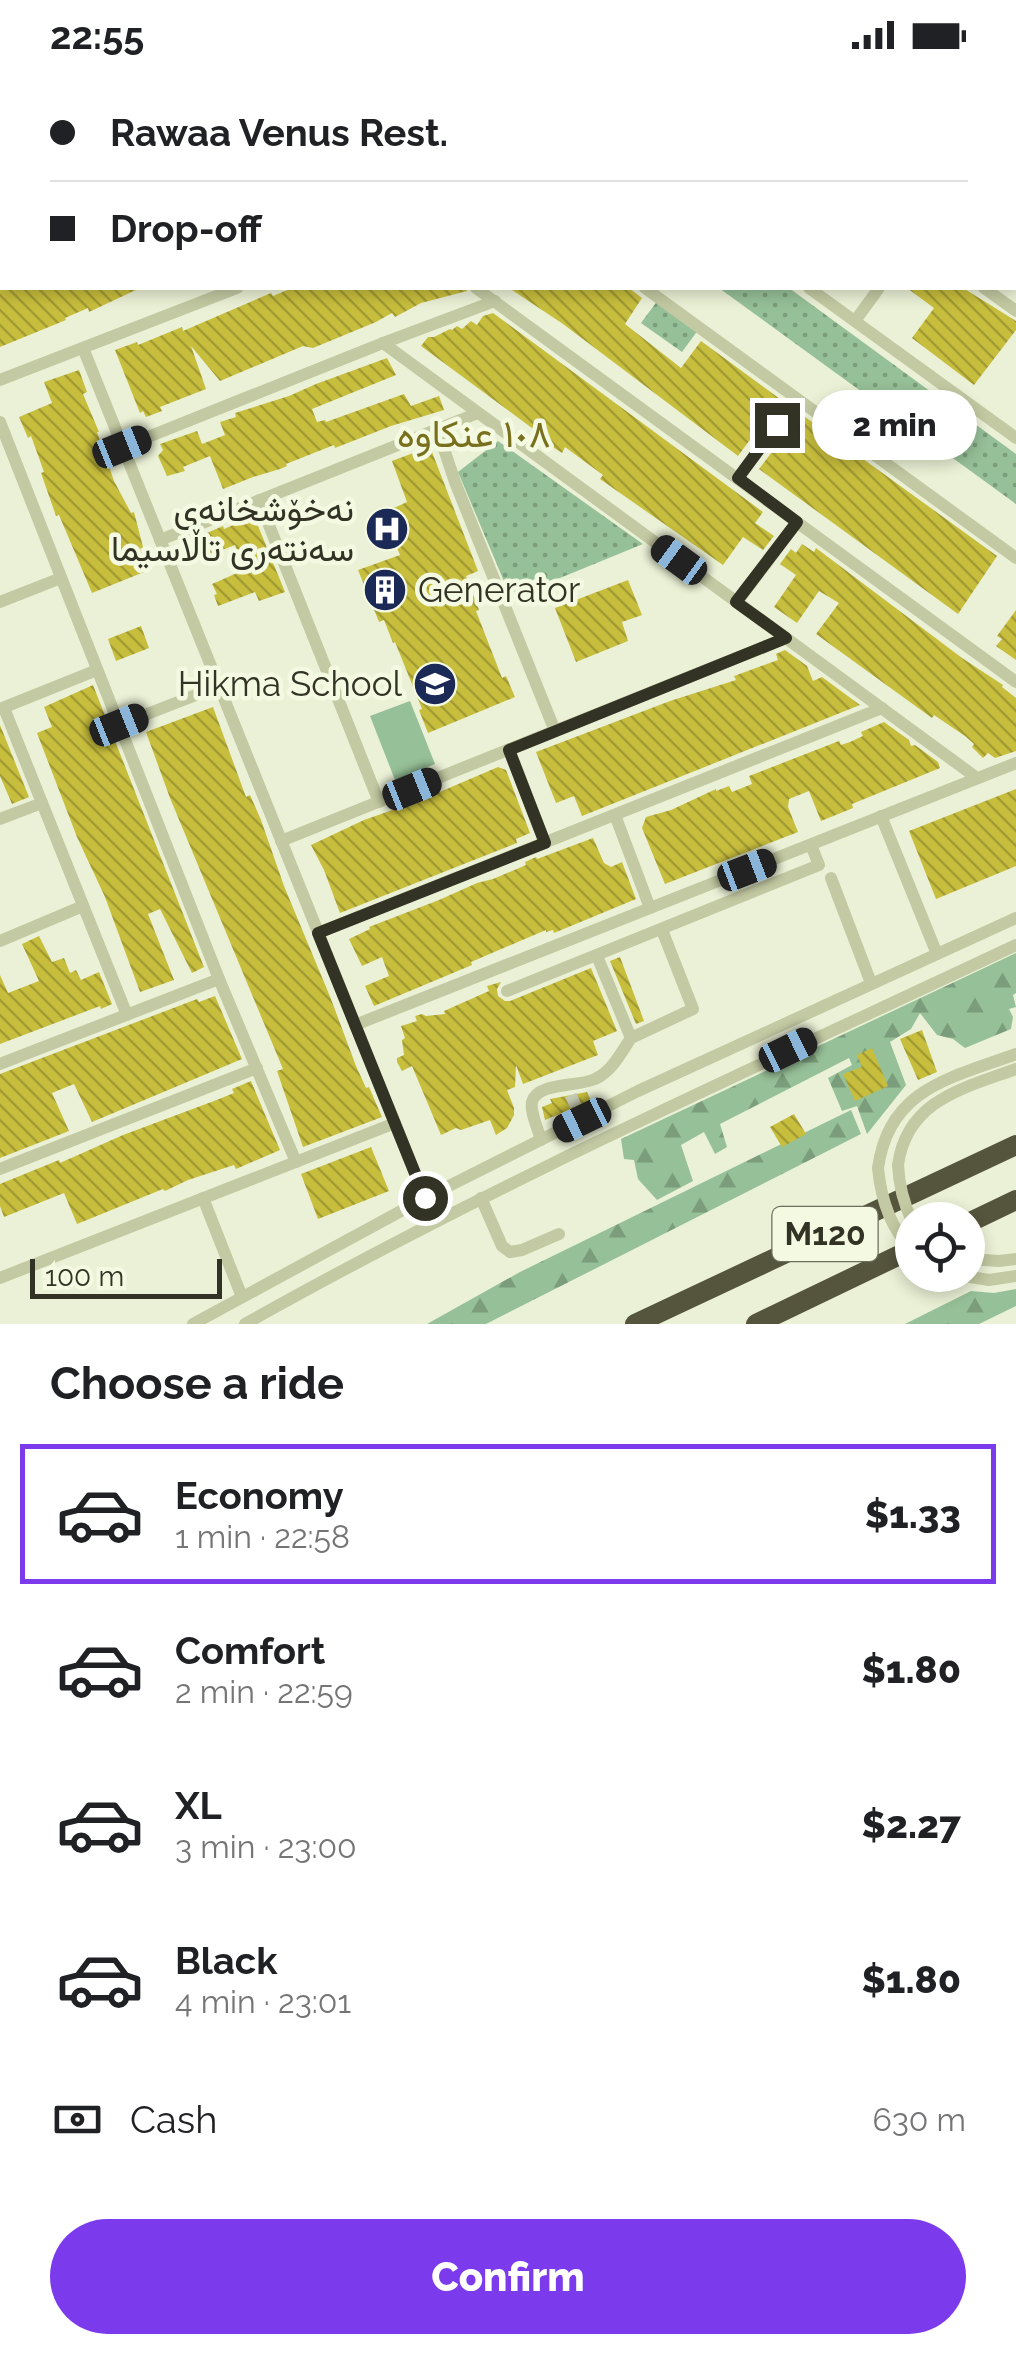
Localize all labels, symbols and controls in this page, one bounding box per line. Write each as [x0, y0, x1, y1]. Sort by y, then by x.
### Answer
text: 22:55 [50, 13, 144, 58]
text: Rawaa Venus Rest. [110, 110, 448, 155]
text: Drop-off [110, 206, 262, 251]
callout: 2 min [812, 390, 977, 460]
route end [755, 403, 800, 448]
text: 2 min [852, 406, 937, 443]
district label: ١٠٨ عنکاوە [397, 411, 551, 457]
car [89, 422, 155, 472]
place label: نەخۆشخانەی سەنتەری تاڵاسیما [111, 488, 354, 571]
hospital icon: نەخۆشخانەی سەنتەری تاڵاسیما [364, 506, 410, 552]
car [646, 530, 712, 590]
building icon: Generator [362, 567, 408, 613]
place label: Generator [418, 569, 580, 610]
school or university icon: Hikma School [412, 661, 458, 707]
place label: Hikma School [178, 663, 402, 704]
car [86, 700, 152, 750]
car [379, 764, 445, 814]
car [714, 845, 780, 895]
car [754, 1023, 822, 1077]
car [548, 1093, 616, 1147]
route start [403, 1176, 448, 1221]
map controls [895, 1202, 985, 1292]
button: locate [895, 1202, 985, 1292]
road number: M120 [772, 1207, 878, 1261]
scale bar [30, 1254, 222, 1298]
text: 100 m [45, 1260, 124, 1293]
text: Choose a ride [50, 1357, 344, 1410]
icon: car [55, 1469, 145, 1559]
text: Economy [175, 1473, 344, 1518]
text: $1.33 [865, 1492, 961, 1537]
text: 1 min · 22:58 [175, 1518, 350, 1555]
icon: car [55, 1624, 145, 1714]
text: Comfort [175, 1628, 325, 1673]
text: $1.80 [861, 1647, 961, 1692]
text: 2 min · 22:59 [175, 1673, 353, 1710]
icon: car [55, 1779, 145, 1869]
text: XL [175, 1783, 222, 1828]
text: $2.27 [862, 1802, 961, 1847]
text: 3 min · 23:00 [175, 1828, 357, 1865]
icon: car [55, 1934, 145, 2024]
text: Black [175, 1938, 277, 1983]
text: $1.80 [861, 1957, 961, 2002]
text: 4 min · 23:01 [175, 1983, 351, 2020]
icon: cash [50, 2092, 105, 2147]
text: Cash [130, 2097, 217, 2142]
text: 630 m [872, 2101, 966, 2138]
button: Confirm [50, 2219, 966, 2334]

